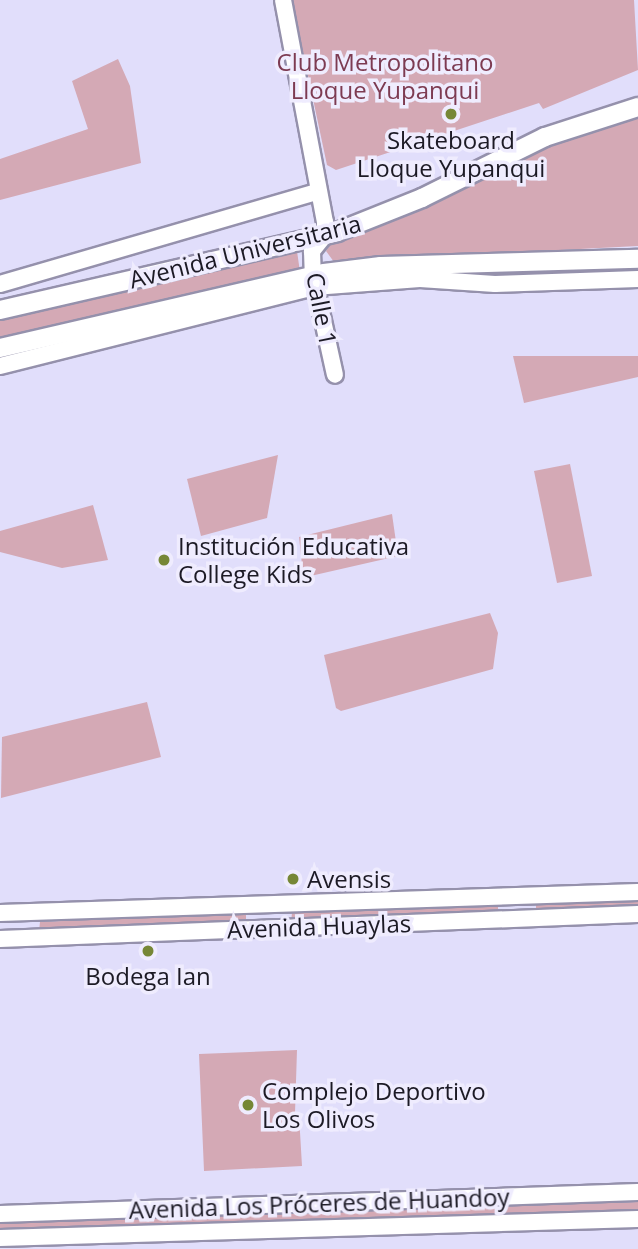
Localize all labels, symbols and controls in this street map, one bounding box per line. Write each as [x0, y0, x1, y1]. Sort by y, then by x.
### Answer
park label: Club Metropolitano Lloque Yupanqui [277, 48, 493, 104]
marker: Skateboard Lloque Yupanqui [443, 106, 459, 122]
place label: Skateboard Lloque Yupanqui [357, 126, 545, 182]
street label: Avenida Universitaria [126, 208, 364, 294]
street label: Calle 1 [301, 270, 343, 348]
place label: Institución Educativa College Kids [178, 532, 409, 588]
marker: Institución Educativa College Kids [156, 552, 172, 568]
place label: Avensis [307, 865, 391, 893]
marker: Avensis [285, 871, 301, 887]
street label: Avenida Huaylas [226, 908, 412, 944]
marker: Bodega Ian [140, 943, 156, 959]
place label: Bodega Ian [85, 962, 211, 990]
place label: Complejo Deportivo Los Olivos [262, 1077, 486, 1133]
marker: Complejo Deportivo Los Olivos [240, 1097, 256, 1113]
street label: Avenida Los Próceres de Huandoy [128, 1182, 510, 1224]

